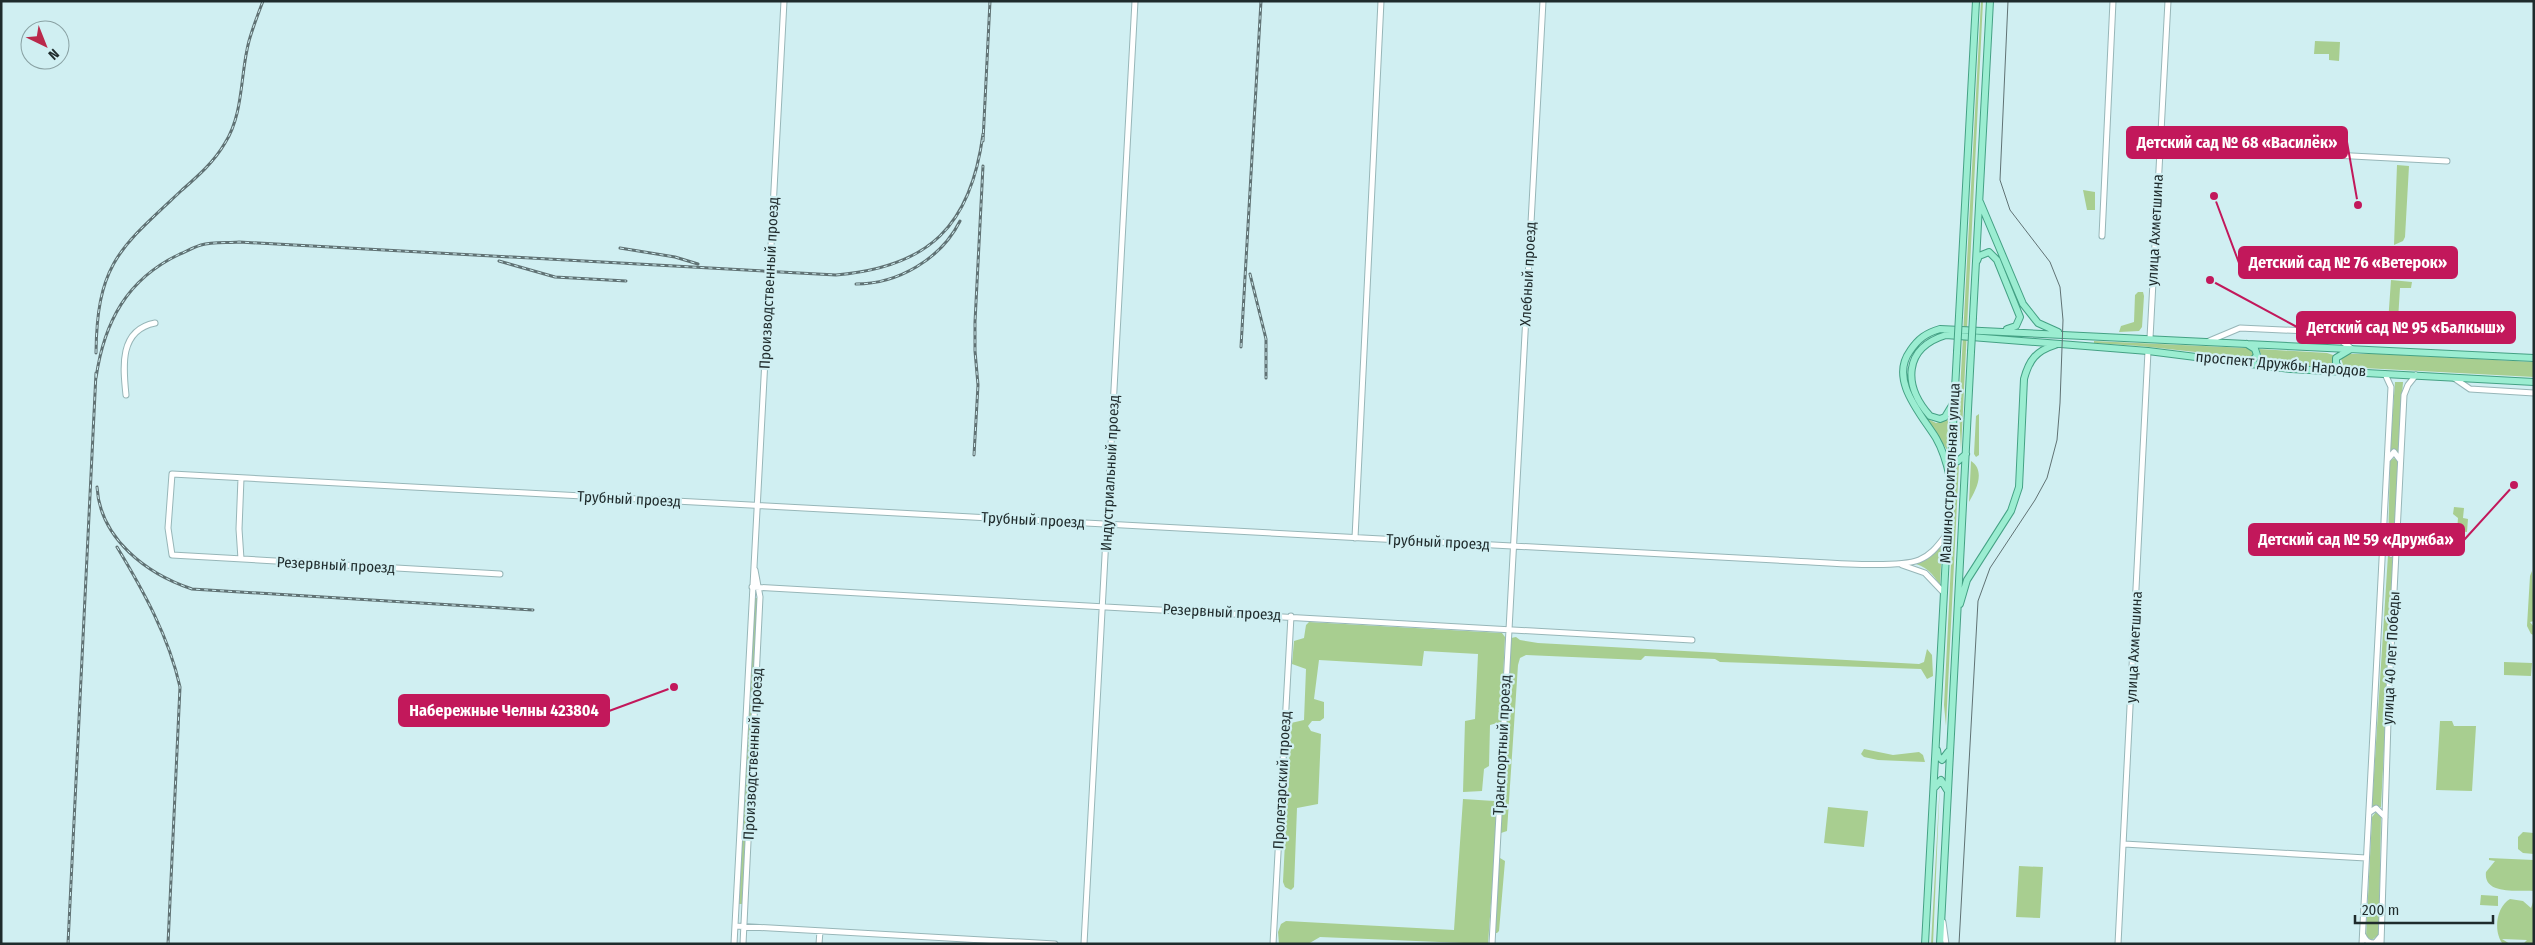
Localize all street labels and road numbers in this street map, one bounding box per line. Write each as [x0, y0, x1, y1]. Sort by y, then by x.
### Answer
street label: улица Ахметшина [2143, 174, 2167, 286]
street label: Производственный проезд [756, 196, 782, 370]
street label: Хлебный проезд [1516, 221, 1540, 327]
street label: проспект Дружбы Народов [2195, 348, 2367, 380]
street label: Машиностроительная улица [1936, 382, 1964, 564]
street label: Индустриальный проезд [1097, 394, 1123, 552]
street label: Трубный проезд [577, 487, 681, 511]
street label: Трубный проезд [981, 508, 1085, 532]
street label: Трубный проезд [1386, 530, 1490, 554]
street label: Резервный проезд [276, 553, 396, 577]
street label: улица Ахметшина [2122, 591, 2146, 703]
street label: улица 40 лет Победы [2379, 591, 2403, 725]
street label: Резервный проезд [1162, 600, 1282, 624]
street label: Производственный проезд [740, 667, 766, 841]
street label: Транспортный проезд [1489, 674, 1515, 816]
street label: Пролетарский проезд [1269, 710, 1295, 850]

